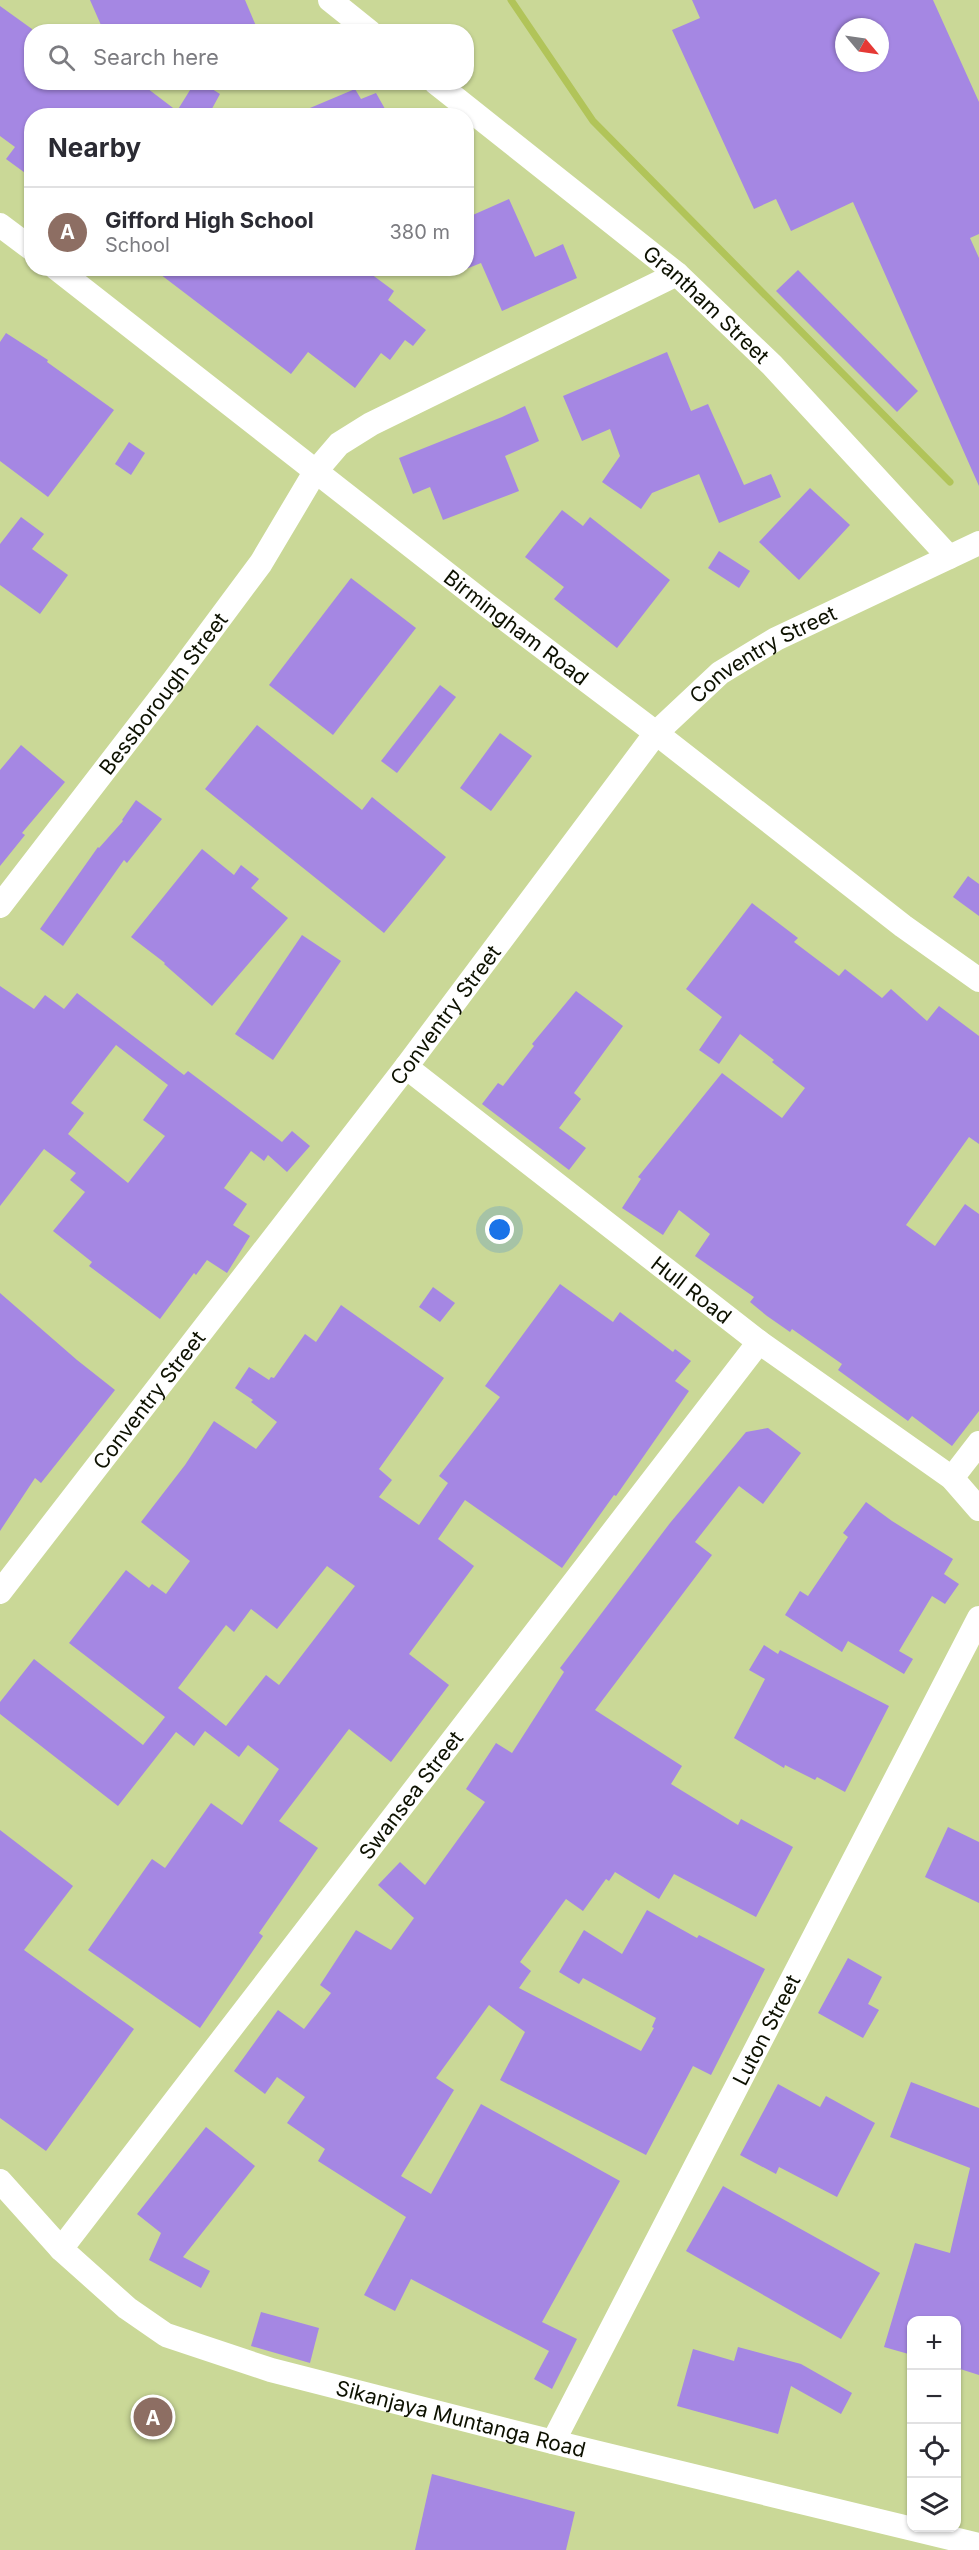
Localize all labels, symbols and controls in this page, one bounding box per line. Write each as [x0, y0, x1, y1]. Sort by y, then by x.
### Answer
north arrow [835, 18, 889, 72]
search box [24, 24, 474, 90]
icon: search [45, 41, 78, 74]
text: Search here [93, 44, 219, 70]
text: Nearby [48, 132, 141, 163]
text: Gifford High School [105, 207, 314, 233]
text: A [60, 220, 75, 244]
text: 380 m [390, 220, 450, 244]
text: School [105, 233, 170, 257]
street label: Grantham Street [639, 240, 775, 368]
street label: Birmingham Road [439, 564, 594, 690]
street label: Conventry Street [684, 600, 840, 708]
street label: Bessborough Street [94, 607, 233, 779]
street label: Conventry Street [385, 940, 506, 1090]
your location [485, 1215, 514, 1244]
street label: Hull Road [646, 1250, 737, 1328]
street label: Conventry Street [87, 1325, 210, 1474]
street label: Swansea Street [353, 1726, 468, 1864]
street label: Luton Street [727, 1970, 805, 2089]
map controls [907, 2316, 961, 2532]
button: + [907, 2316, 961, 2370]
button: − [907, 2370, 961, 2424]
street label: Sikanjaya Muntanga Road [334, 2375, 588, 2462]
pin: A [134, 2394, 172, 2440]
button: locate [907, 2424, 961, 2478]
button: layers [907, 2478, 961, 2532]

